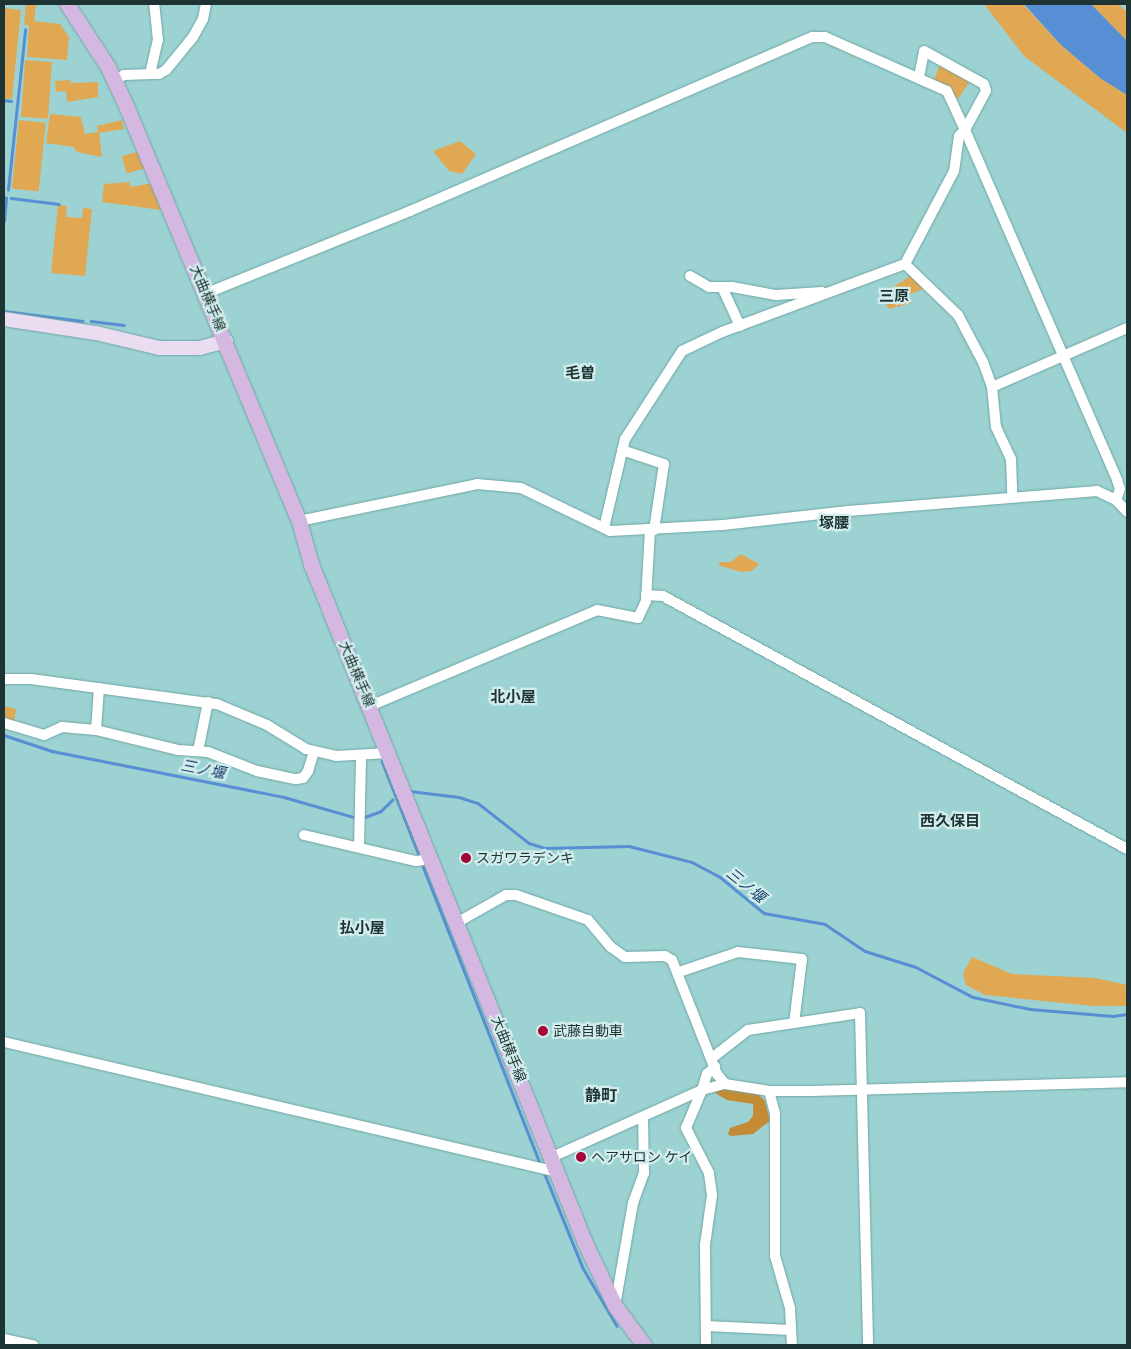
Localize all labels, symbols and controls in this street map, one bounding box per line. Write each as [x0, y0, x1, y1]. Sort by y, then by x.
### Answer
street label: 大曲横手線 [187, 263, 229, 333]
district label: 三原 [879, 287, 909, 305]
district label: 毛曽 [565, 364, 595, 382]
district label: 塚腰 [819, 514, 849, 532]
street label: 大曲横手線 [336, 639, 378, 709]
district label: 北小屋 [491, 688, 535, 706]
water label: 三ノ堰 [179, 756, 227, 782]
district label: 西久保目 [920, 812, 980, 830]
place label: スガワラデンキ [476, 850, 574, 866]
marker: スガワラデンキ [460, 852, 472, 864]
water label: 三ノ堰 [723, 864, 769, 906]
district label: 払小屋 [340, 919, 384, 937]
street label: 大曲横手線 [488, 1013, 530, 1085]
place label: 武藤自動車 [553, 1023, 623, 1039]
marker: 武藤自動車 [537, 1025, 549, 1037]
district label: 静町 [585, 1085, 617, 1105]
place label: ヘアサロン ケイ [591, 1149, 693, 1165]
marker: ヘアサロン ケイ [575, 1151, 587, 1163]

